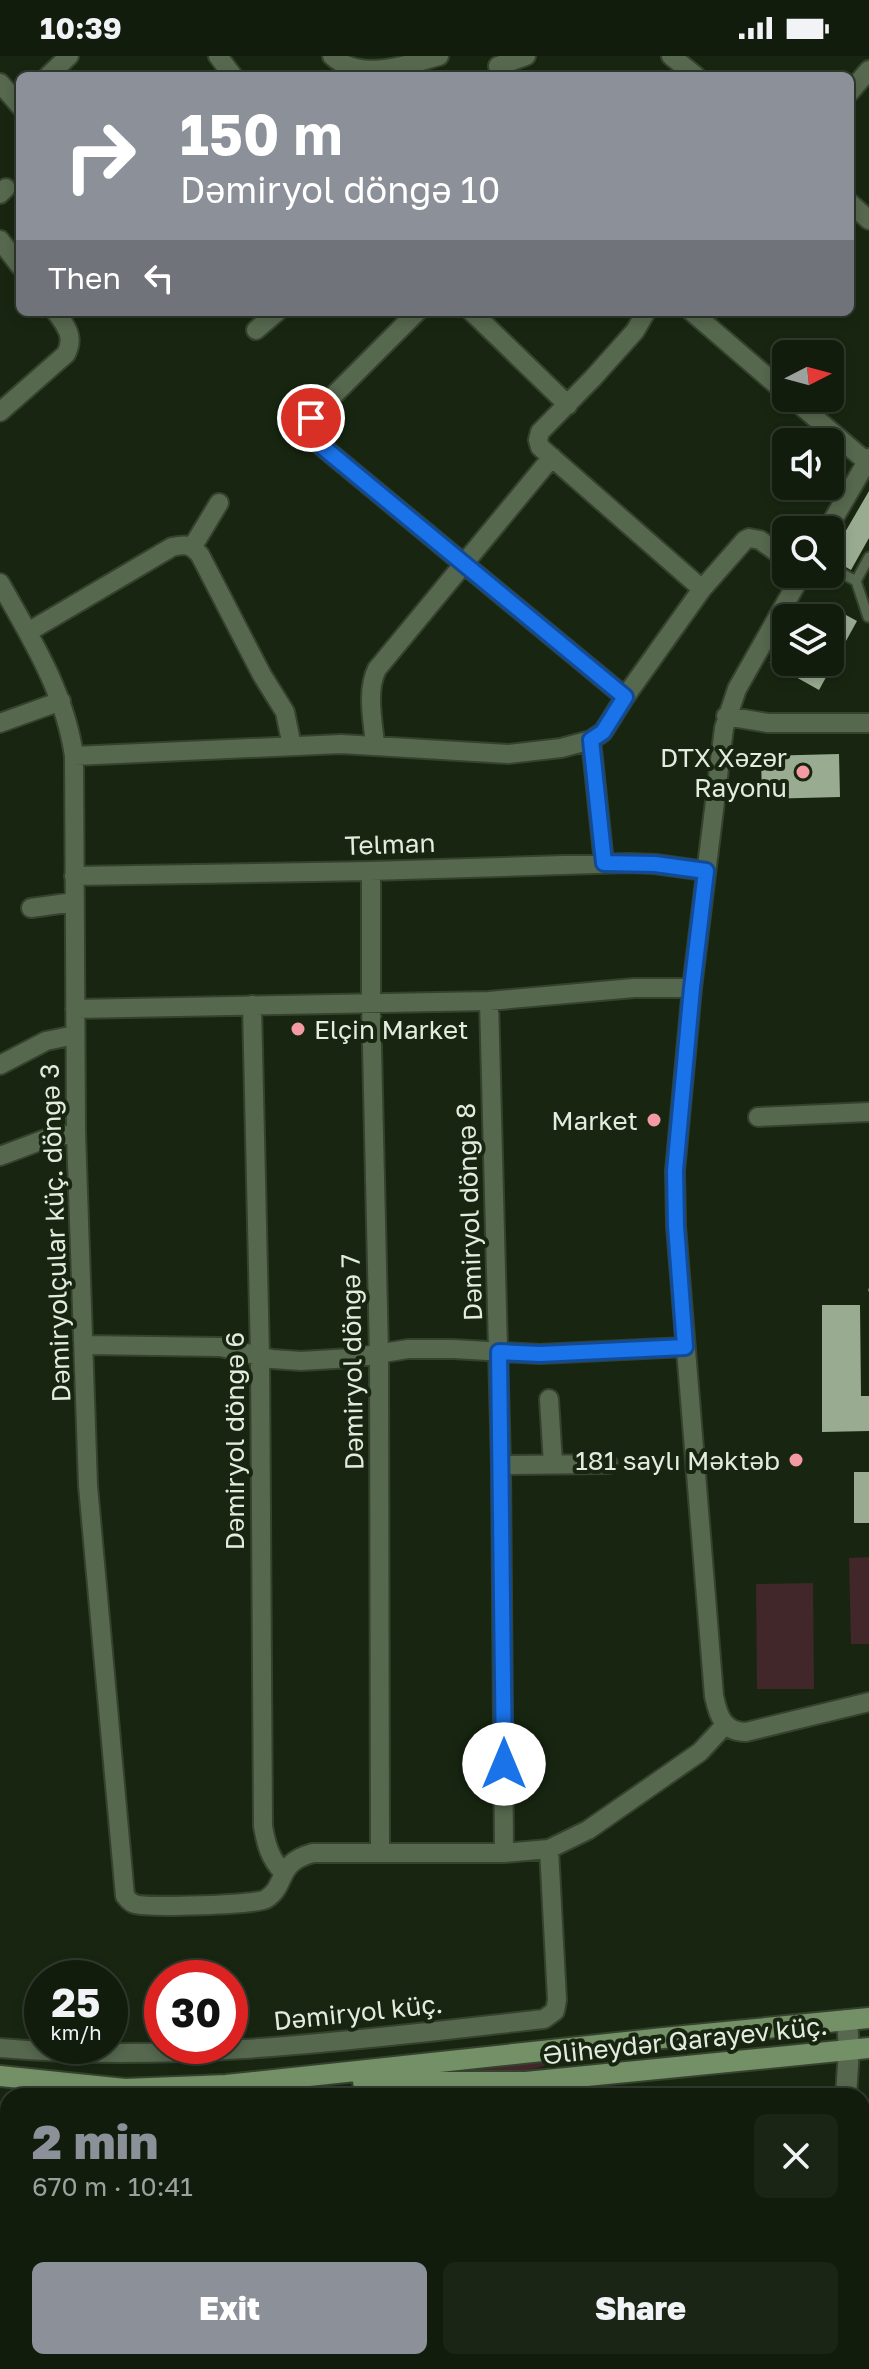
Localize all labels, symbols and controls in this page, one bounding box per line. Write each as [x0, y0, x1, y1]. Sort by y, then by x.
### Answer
text: 10:39 [40, 10, 122, 46]
text: 150 m [180, 100, 342, 167]
icon: right [48, 104, 152, 208]
text: Dəmiryol döngə 10 [180, 168, 500, 211]
icon: left [137, 256, 181, 300]
text: Then [48, 260, 121, 296]
north arrow [772, 340, 844, 412]
map controls [772, 340, 844, 676]
pin [277, 384, 345, 452]
icon: arrive [289, 396, 333, 440]
button: sound [772, 428, 844, 500]
button: search [772, 516, 844, 588]
button: layers [772, 604, 844, 676]
place label: DTX Xəzər Rayonu [660, 742, 787, 803]
marker: DTX Xəzər Rayonu [794, 763, 812, 781]
street label: Telman [344, 827, 436, 861]
place label: Elçin Market [314, 1014, 468, 1045]
marker: Elçin Market [289, 1020, 307, 1038]
street label: Dəmiryolçular küç. döngə 3 [34, 1063, 76, 1403]
street label: Dəmiryol döngə 8 [450, 1102, 488, 1322]
place label: Market [551, 1105, 638, 1136]
marker: Market [645, 1111, 663, 1129]
street label: Dəmiryol döngə 7 [335, 1254, 369, 1470]
street label: Dəmiryol döngə 6 [219, 1332, 250, 1550]
place label: 181 saylı Məktəb [575, 1445, 780, 1476]
marker: 181 saylı Məktəb [787, 1451, 805, 1469]
position arrow [462, 1722, 546, 1806]
speed limit sign: 30 [144, 1960, 248, 2064]
text: 25 [52, 1978, 100, 2026]
street label: Dəmiryol küç. [272, 1988, 444, 2036]
street label: Əliheydər Qarayev küç. [541, 2010, 829, 2070]
text: km/h [51, 2020, 101, 2044]
text: 2 min [32, 2112, 158, 2170]
button: close [754, 2114, 838, 2198]
text: 670 m · 10:41 [32, 2171, 193, 2202]
button: Exit [32, 2262, 427, 2354]
button: Share [443, 2262, 838, 2354]

